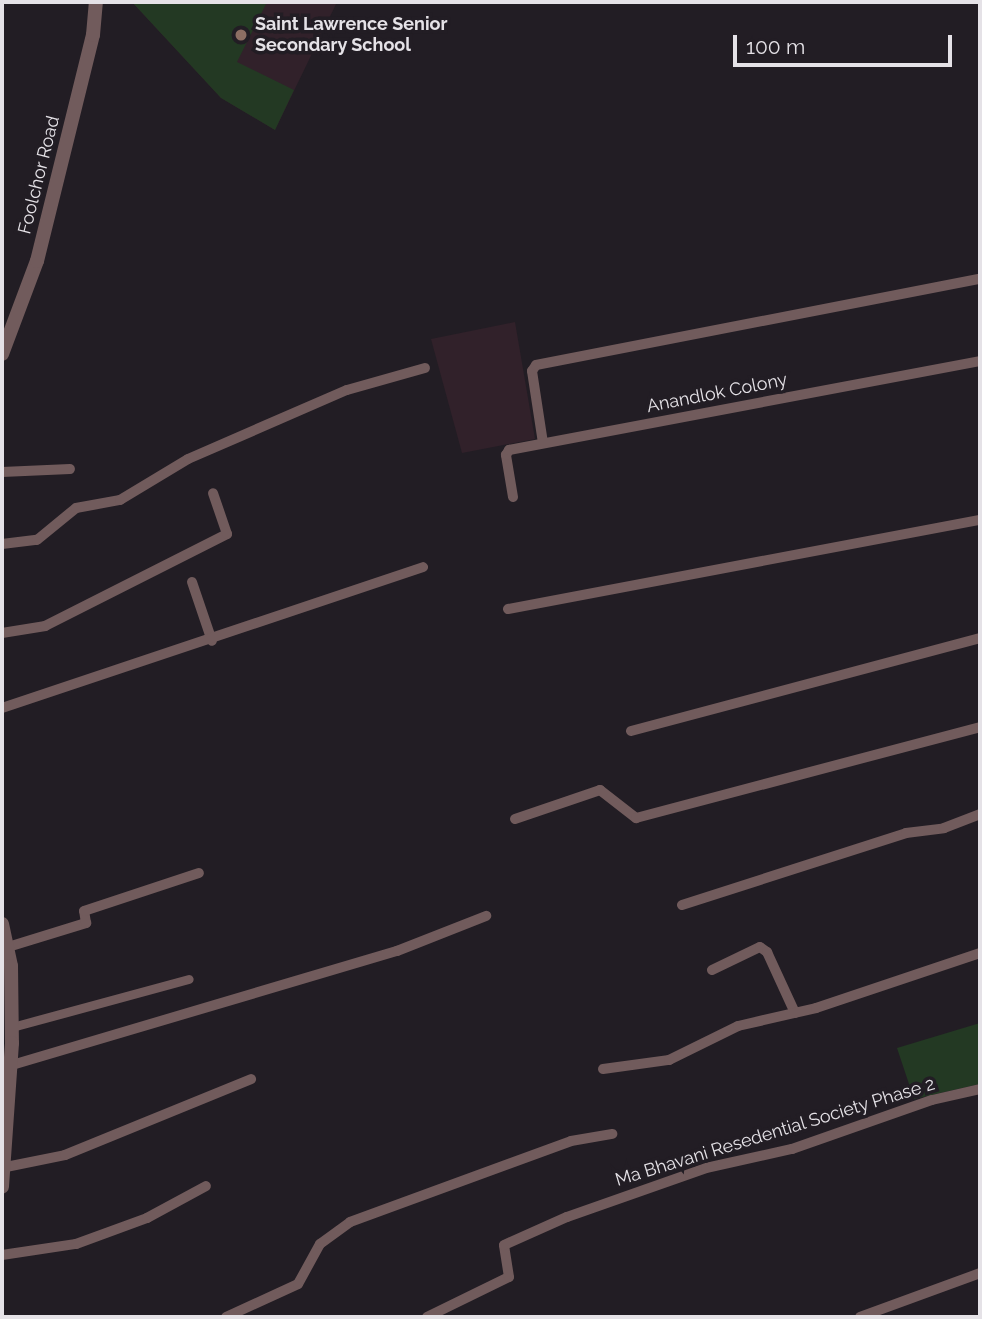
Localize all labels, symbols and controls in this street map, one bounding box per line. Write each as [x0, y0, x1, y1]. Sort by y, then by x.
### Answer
place label: Saint Lawrence Senior Secondary School [255, 14, 447, 56]
scale bar [737, 21, 956, 65]
marker: Saint Lawrence Senior Secondary School [233, 27, 249, 43]
text: 100 m [746, 34, 805, 59]
street label: Foolchor Road [14, 113, 64, 237]
street label: Anandlok Colony [645, 369, 789, 417]
street label: Ma Bhavani Resedential Society Phase 2 [612, 1073, 938, 1191]

